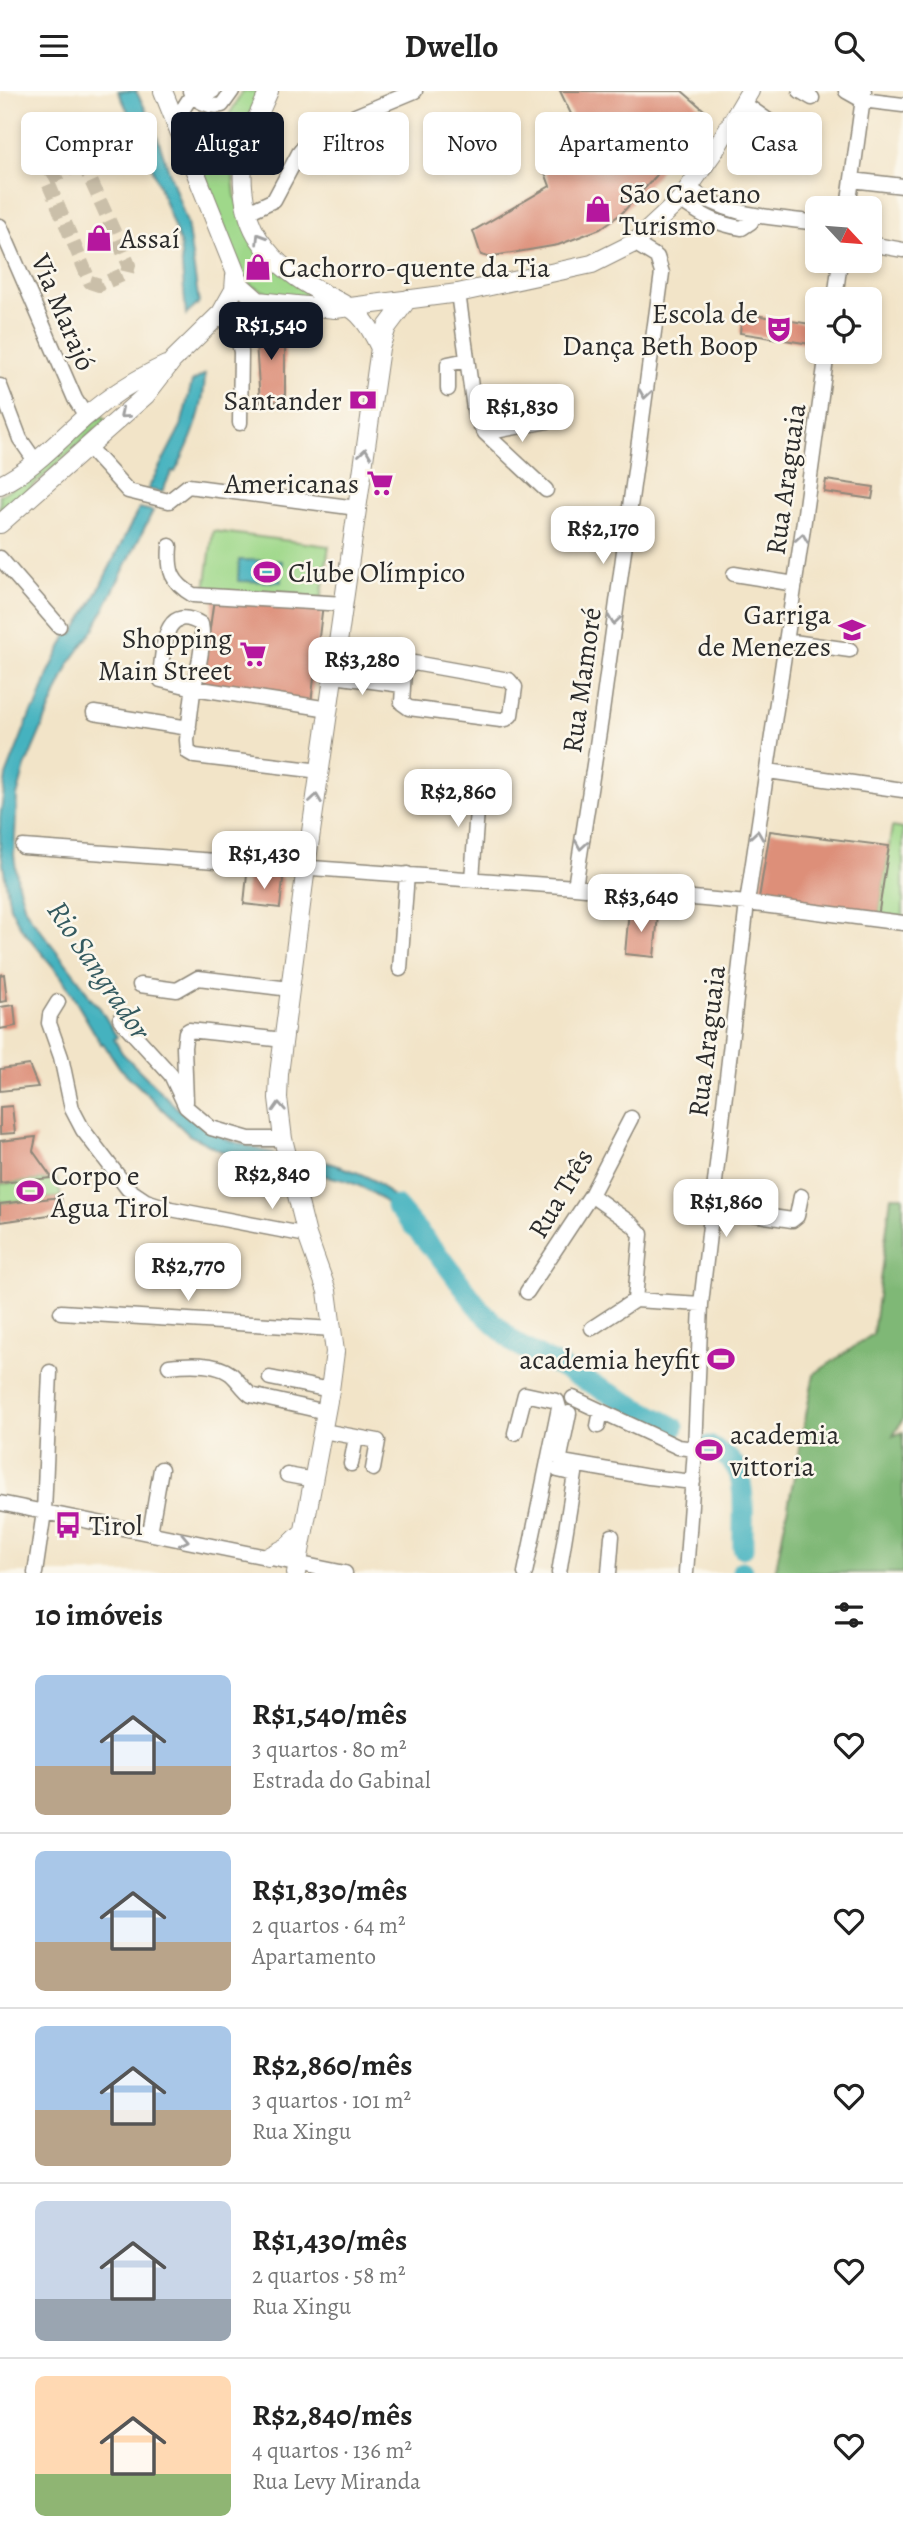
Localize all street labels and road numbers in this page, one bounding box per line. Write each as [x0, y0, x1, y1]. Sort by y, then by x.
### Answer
street label: Via Marajó [21, 247, 105, 377]
street label: Rua Araguaia [757, 401, 815, 557]
street label: Rua Mamoré [553, 605, 611, 755]
street label: Rua Araguaia [679, 963, 735, 1119]
street label: Rua Três [519, 1141, 603, 1246]

